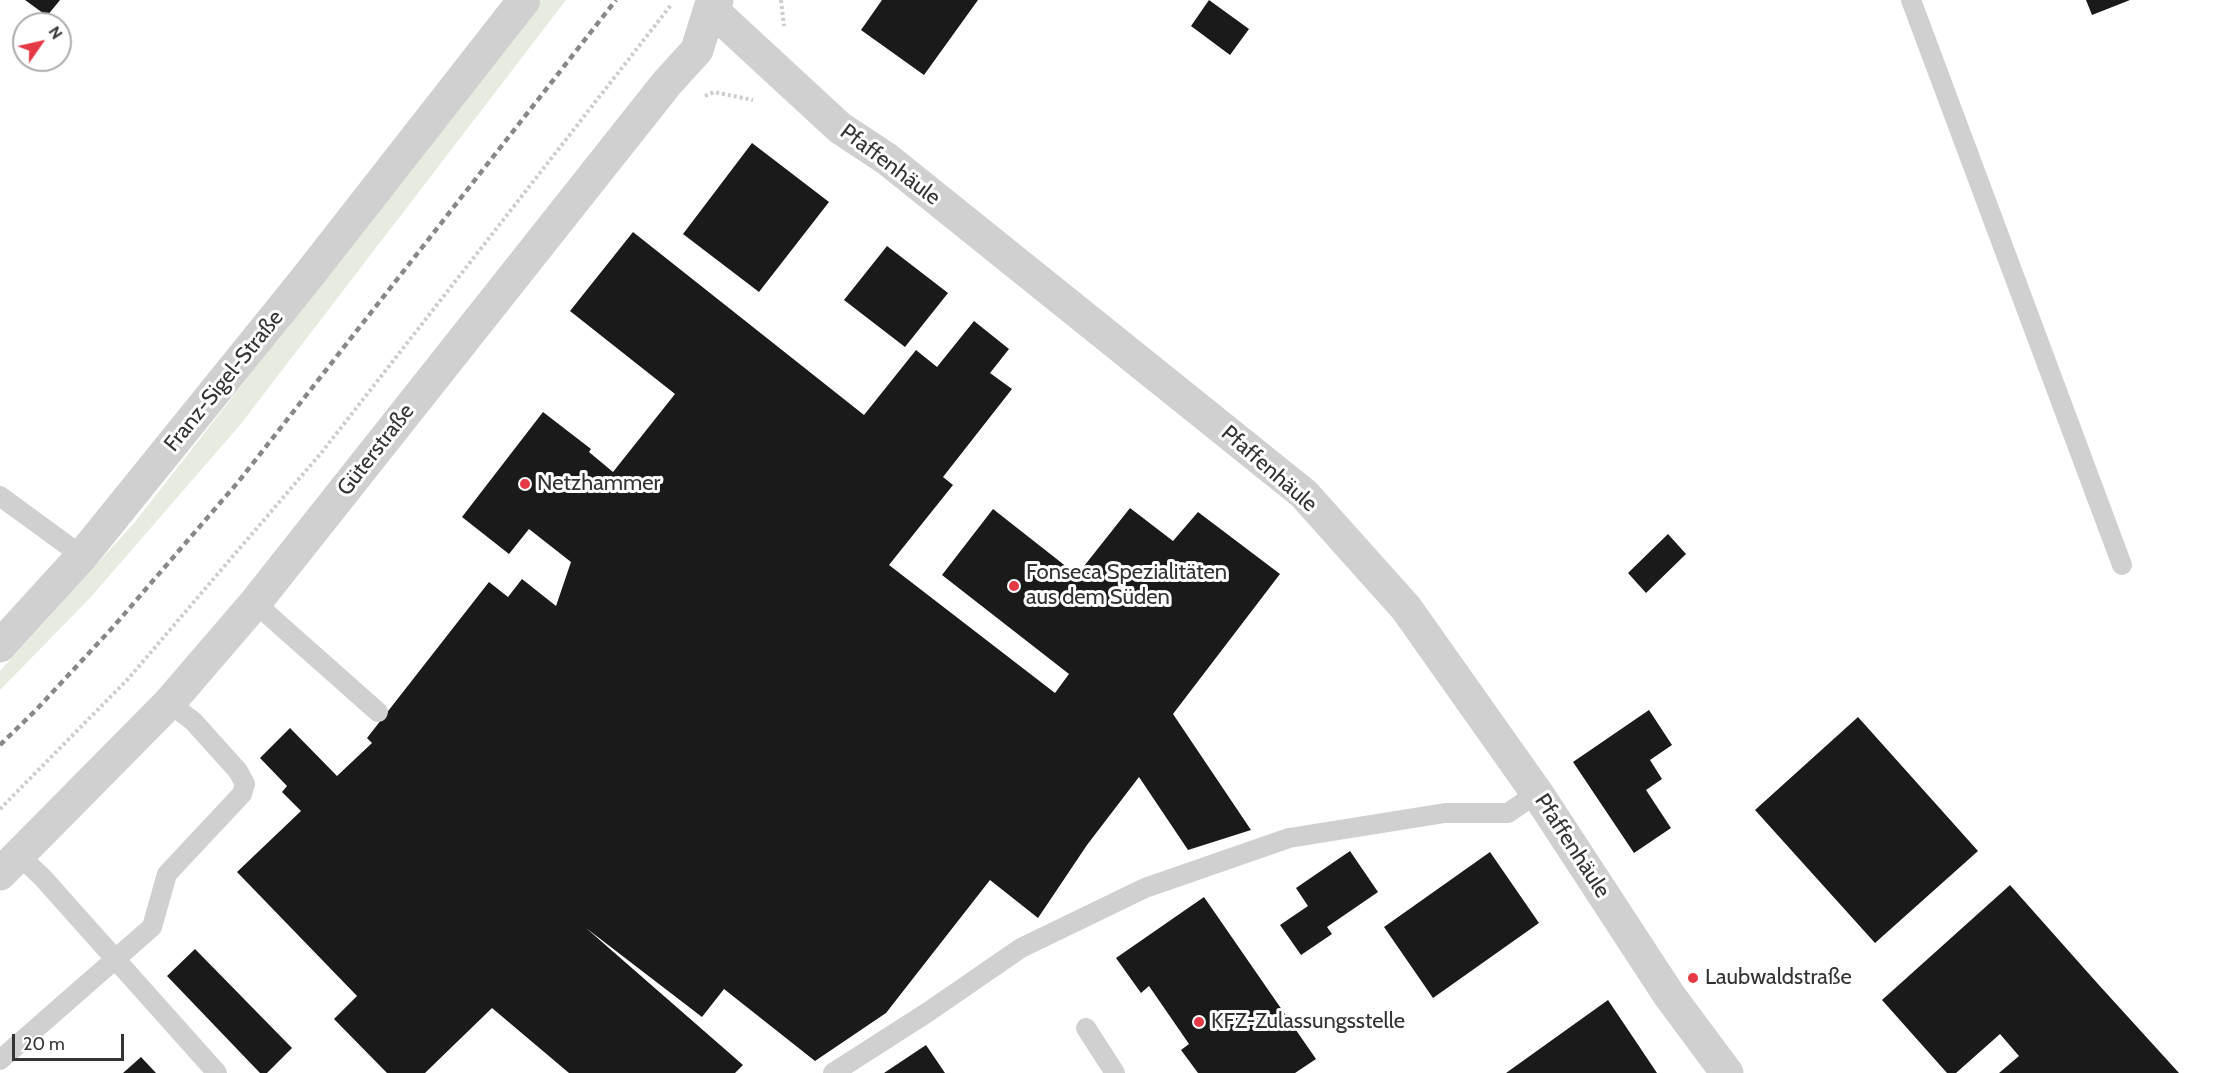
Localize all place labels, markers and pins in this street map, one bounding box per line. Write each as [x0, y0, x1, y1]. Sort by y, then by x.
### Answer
place label: Netzhammer [537, 471, 661, 497]
marker: Netzhammer [518, 477, 532, 491]
place label: Fonseca Spezialitäten aus dem Süden [1026, 560, 1227, 612]
marker: Fonseca Spezialitäten aus dem Süden [1007, 579, 1021, 593]
place label: Laubwaldstraße [1705, 965, 1852, 991]
marker: Laubwaldstraße [1686, 971, 1700, 985]
place label: KFZ-Zulassungsstelle [1211, 1009, 1405, 1035]
marker: KFZ-Zulassungsstelle [1192, 1015, 1206, 1029]

